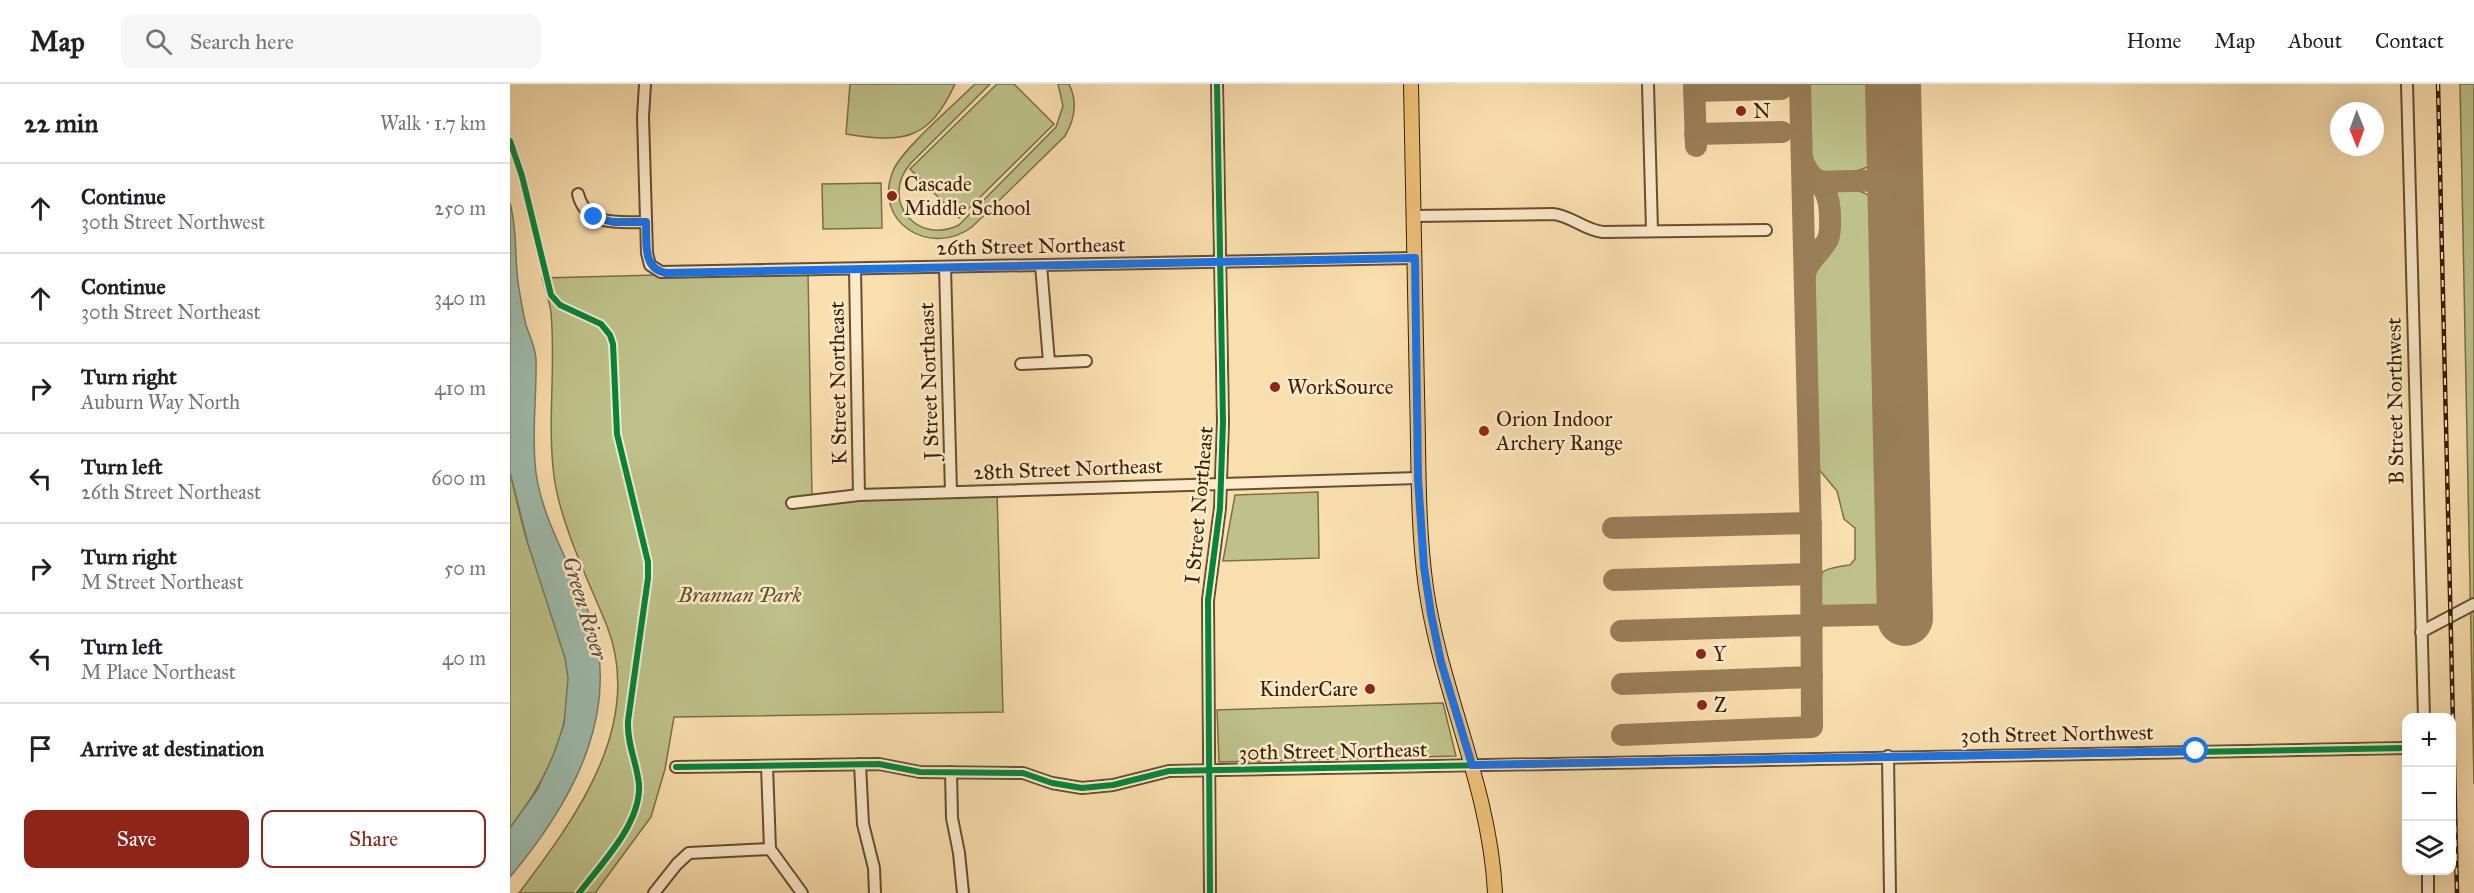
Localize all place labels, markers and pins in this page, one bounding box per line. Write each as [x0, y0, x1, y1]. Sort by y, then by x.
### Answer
place label: N [1753, 98, 1771, 124]
marker: N [1734, 104, 1748, 118]
place label: Cascade Middle School [904, 171, 1031, 221]
marker: Cascade Middle School [885, 189, 899, 203]
place label: WorkSource [1287, 374, 1394, 400]
marker: WorkSource [1268, 380, 1282, 394]
place label: Orion Indoor Archery Range [1495, 406, 1623, 456]
marker: Orion Indoor Archery Range [1477, 424, 1491, 438]
place label: Y [1713, 641, 1727, 667]
marker: Y [1694, 647, 1708, 661]
place label: KinderCare [1259, 676, 1358, 702]
marker: KinderCare [1363, 682, 1377, 696]
place label: Z [1714, 692, 1727, 718]
marker: Z [1695, 698, 1709, 712]

